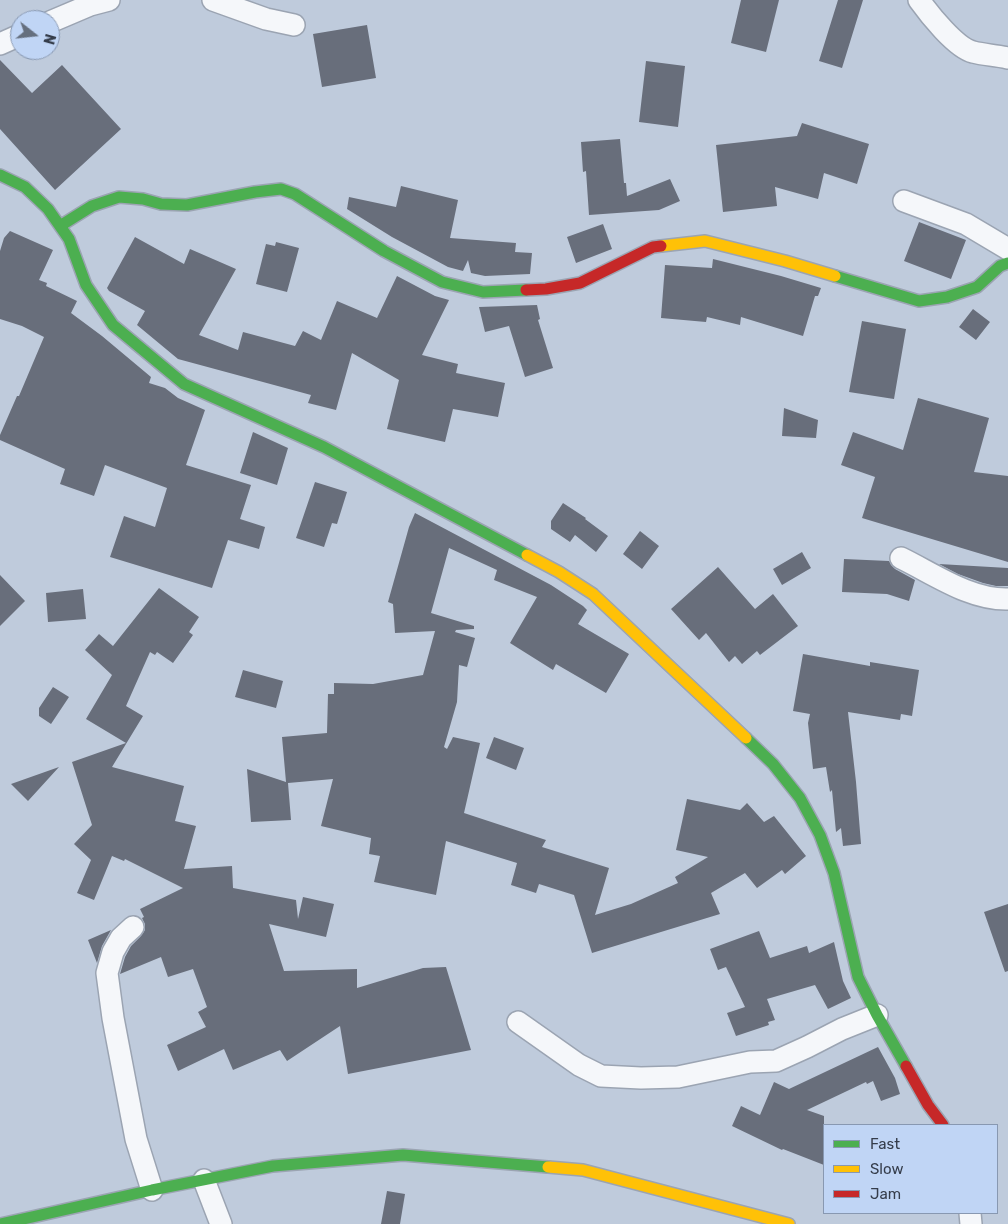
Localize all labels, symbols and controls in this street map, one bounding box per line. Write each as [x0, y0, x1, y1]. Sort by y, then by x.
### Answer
north arrow [10, 10, 60, 60]
text: N [39, 32, 59, 46]
legend [823, 1124, 998, 1214]
text: Fast [870, 1135, 900, 1153]
text: Slow [870, 1160, 903, 1178]
text: Jam [870, 1185, 901, 1203]

